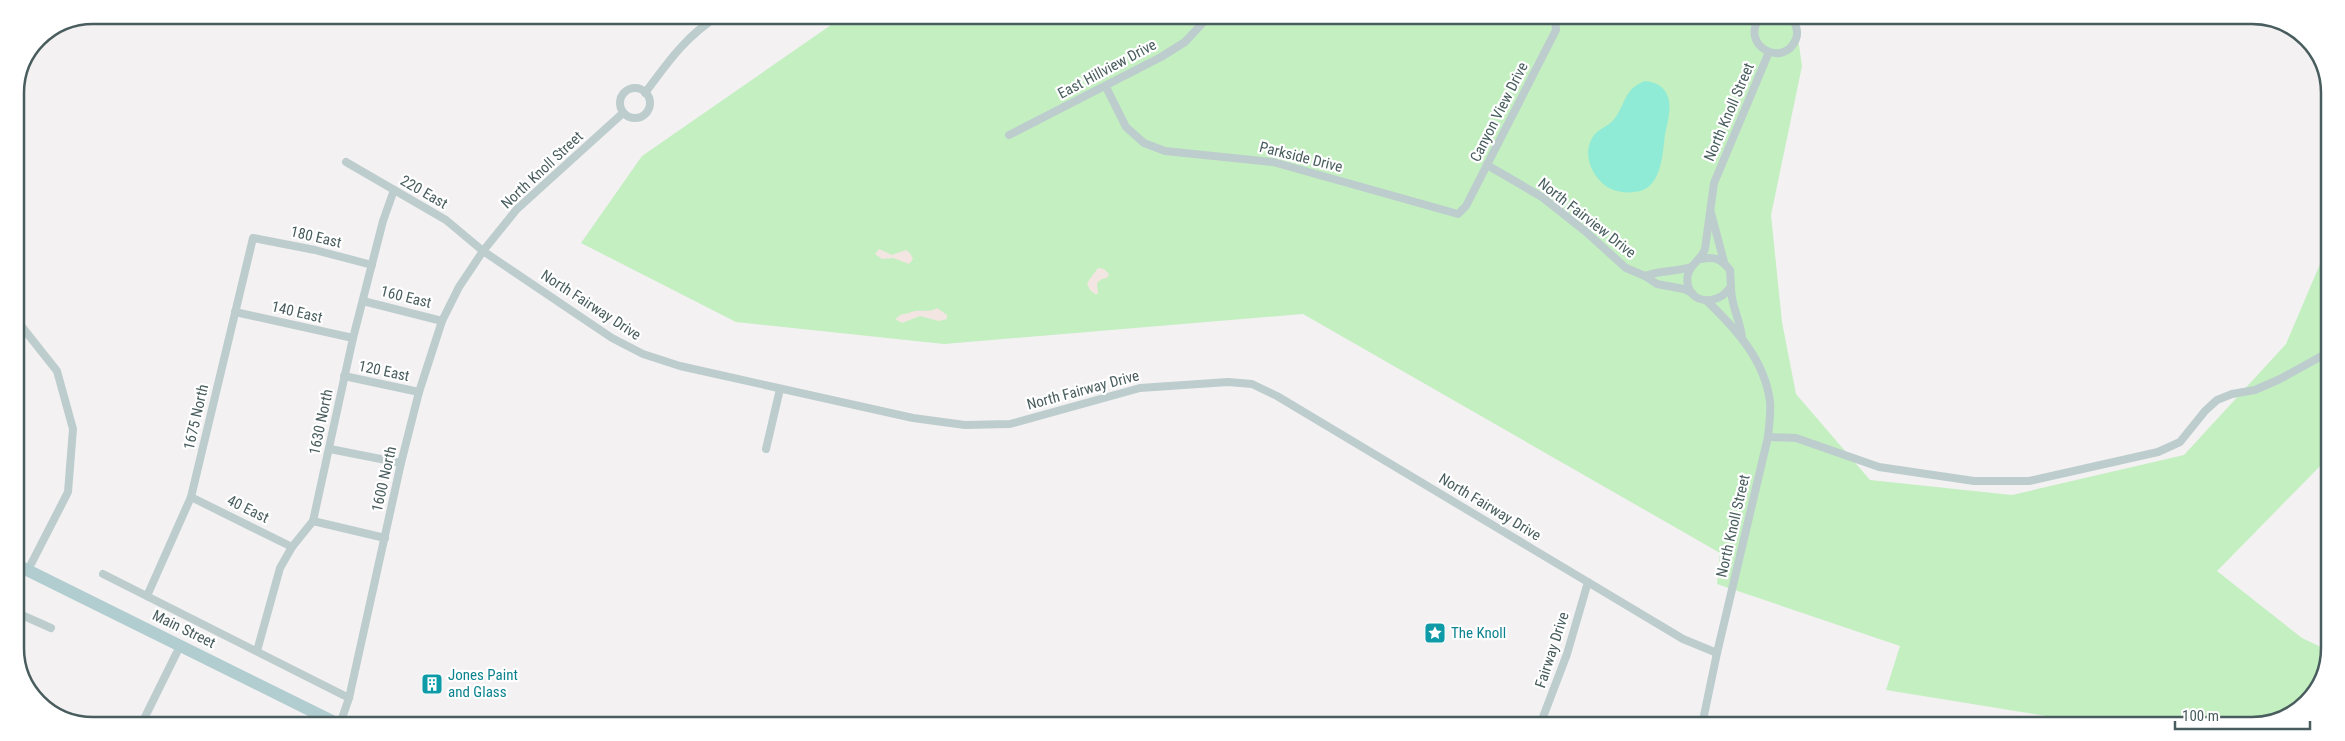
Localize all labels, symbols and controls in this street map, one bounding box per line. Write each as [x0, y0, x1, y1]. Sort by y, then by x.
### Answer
street label: East Hillview Drive [1055, 35, 1159, 103]
street label: Canyon View Drive [1466, 59, 1532, 165]
street label: North Knoll Street [1700, 60, 1758, 164]
street label: North Knoll Street [497, 128, 587, 212]
street label: Parkside Drive [1258, 138, 1344, 176]
street label: 220 East [397, 171, 451, 213]
street label: North Fairview Drive [1534, 174, 1640, 262]
street label: 180 East [289, 222, 343, 252]
street label: North Fairway Drive [538, 266, 644, 344]
street label: 160 East [379, 282, 433, 312]
street label: 140 East [270, 297, 324, 327]
street label: 120 East [357, 357, 411, 385]
street label: North Fairway Drive [1025, 366, 1141, 414]
street label: 1675 North [180, 383, 212, 451]
street label: 1630 North [305, 388, 337, 456]
street label: 1600 North [368, 445, 400, 513]
street label: North Fairway Drive [1436, 470, 1544, 544]
street label: North Knoll Street [1712, 473, 1754, 579]
street label: 40 East [224, 491, 272, 527]
street label: Main Street [150, 606, 218, 652]
street label: Fairway Drive [1531, 610, 1573, 690]
place icon: The Knoll [1423, 621, 1447, 645]
place label: The Knoll [1451, 624, 1506, 642]
place label: Jones Paint and Glass [448, 666, 518, 701]
building icon: Jones Paint and Glass [420, 672, 444, 696]
scale bar [2175, 698, 2310, 730]
text: 100 m [2182, 707, 2219, 725]

